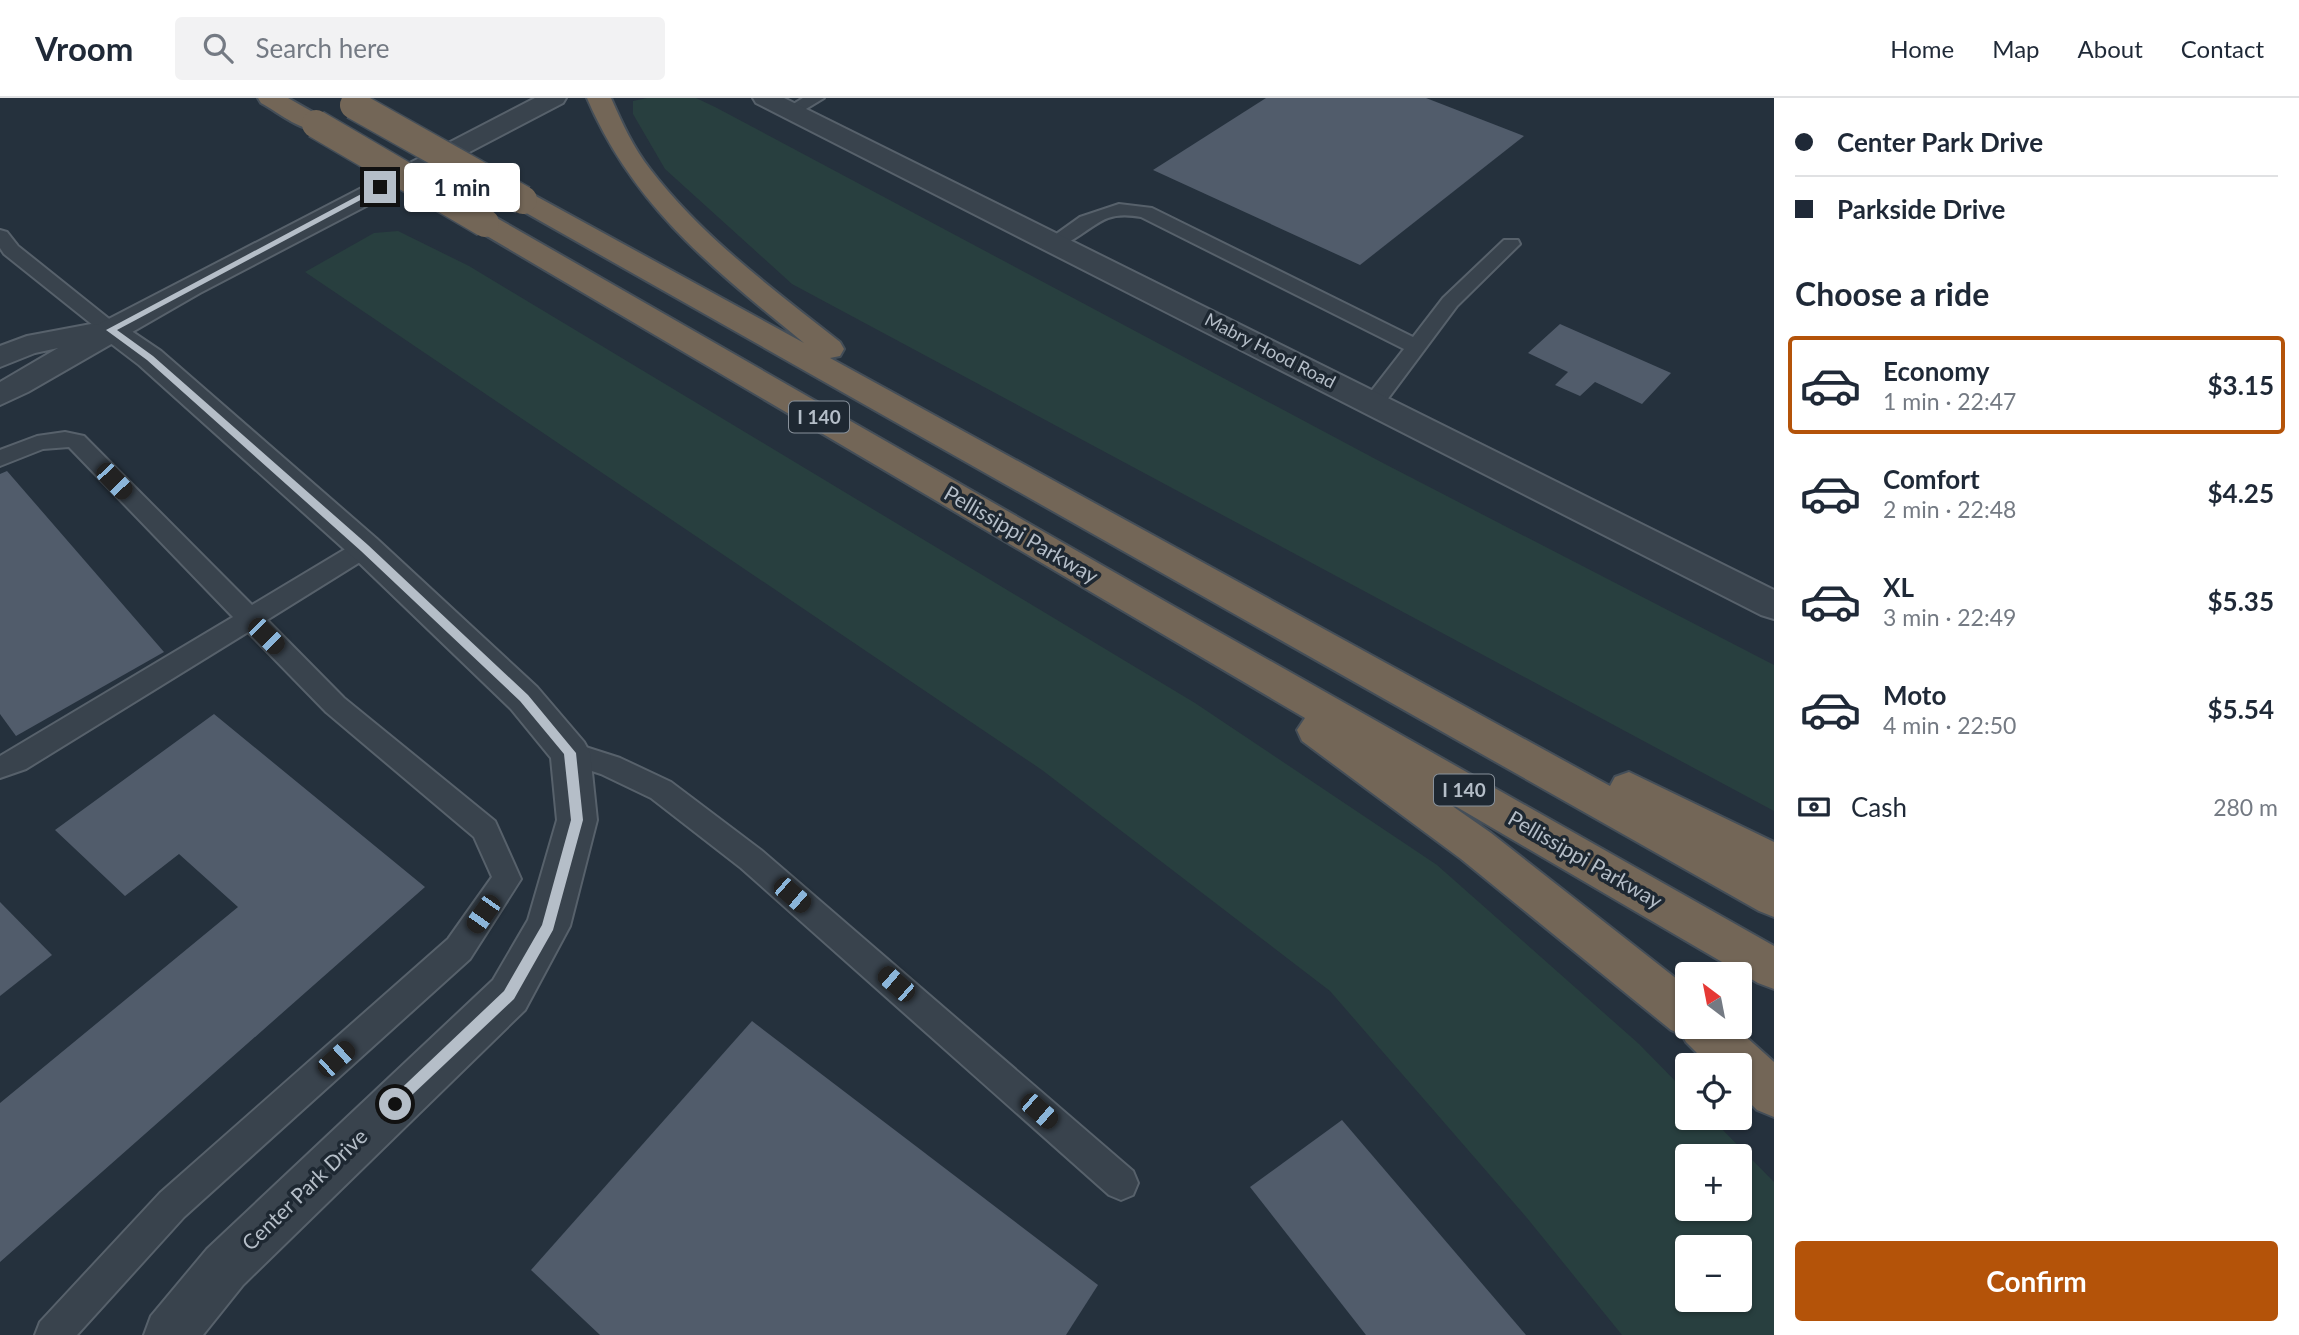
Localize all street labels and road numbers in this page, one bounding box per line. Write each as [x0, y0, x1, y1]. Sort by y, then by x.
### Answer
street label: Mabry Hood Road [1201, 308, 1340, 393]
road number: I 140 [789, 402, 849, 432]
street label: Pellissippi Parkway [940, 479, 1103, 588]
road number: I 140 [1434, 775, 1494, 806]
street label: Pellissippi Parkway [1504, 804, 1667, 913]
street label: Center Park Drive [236, 1123, 372, 1255]

